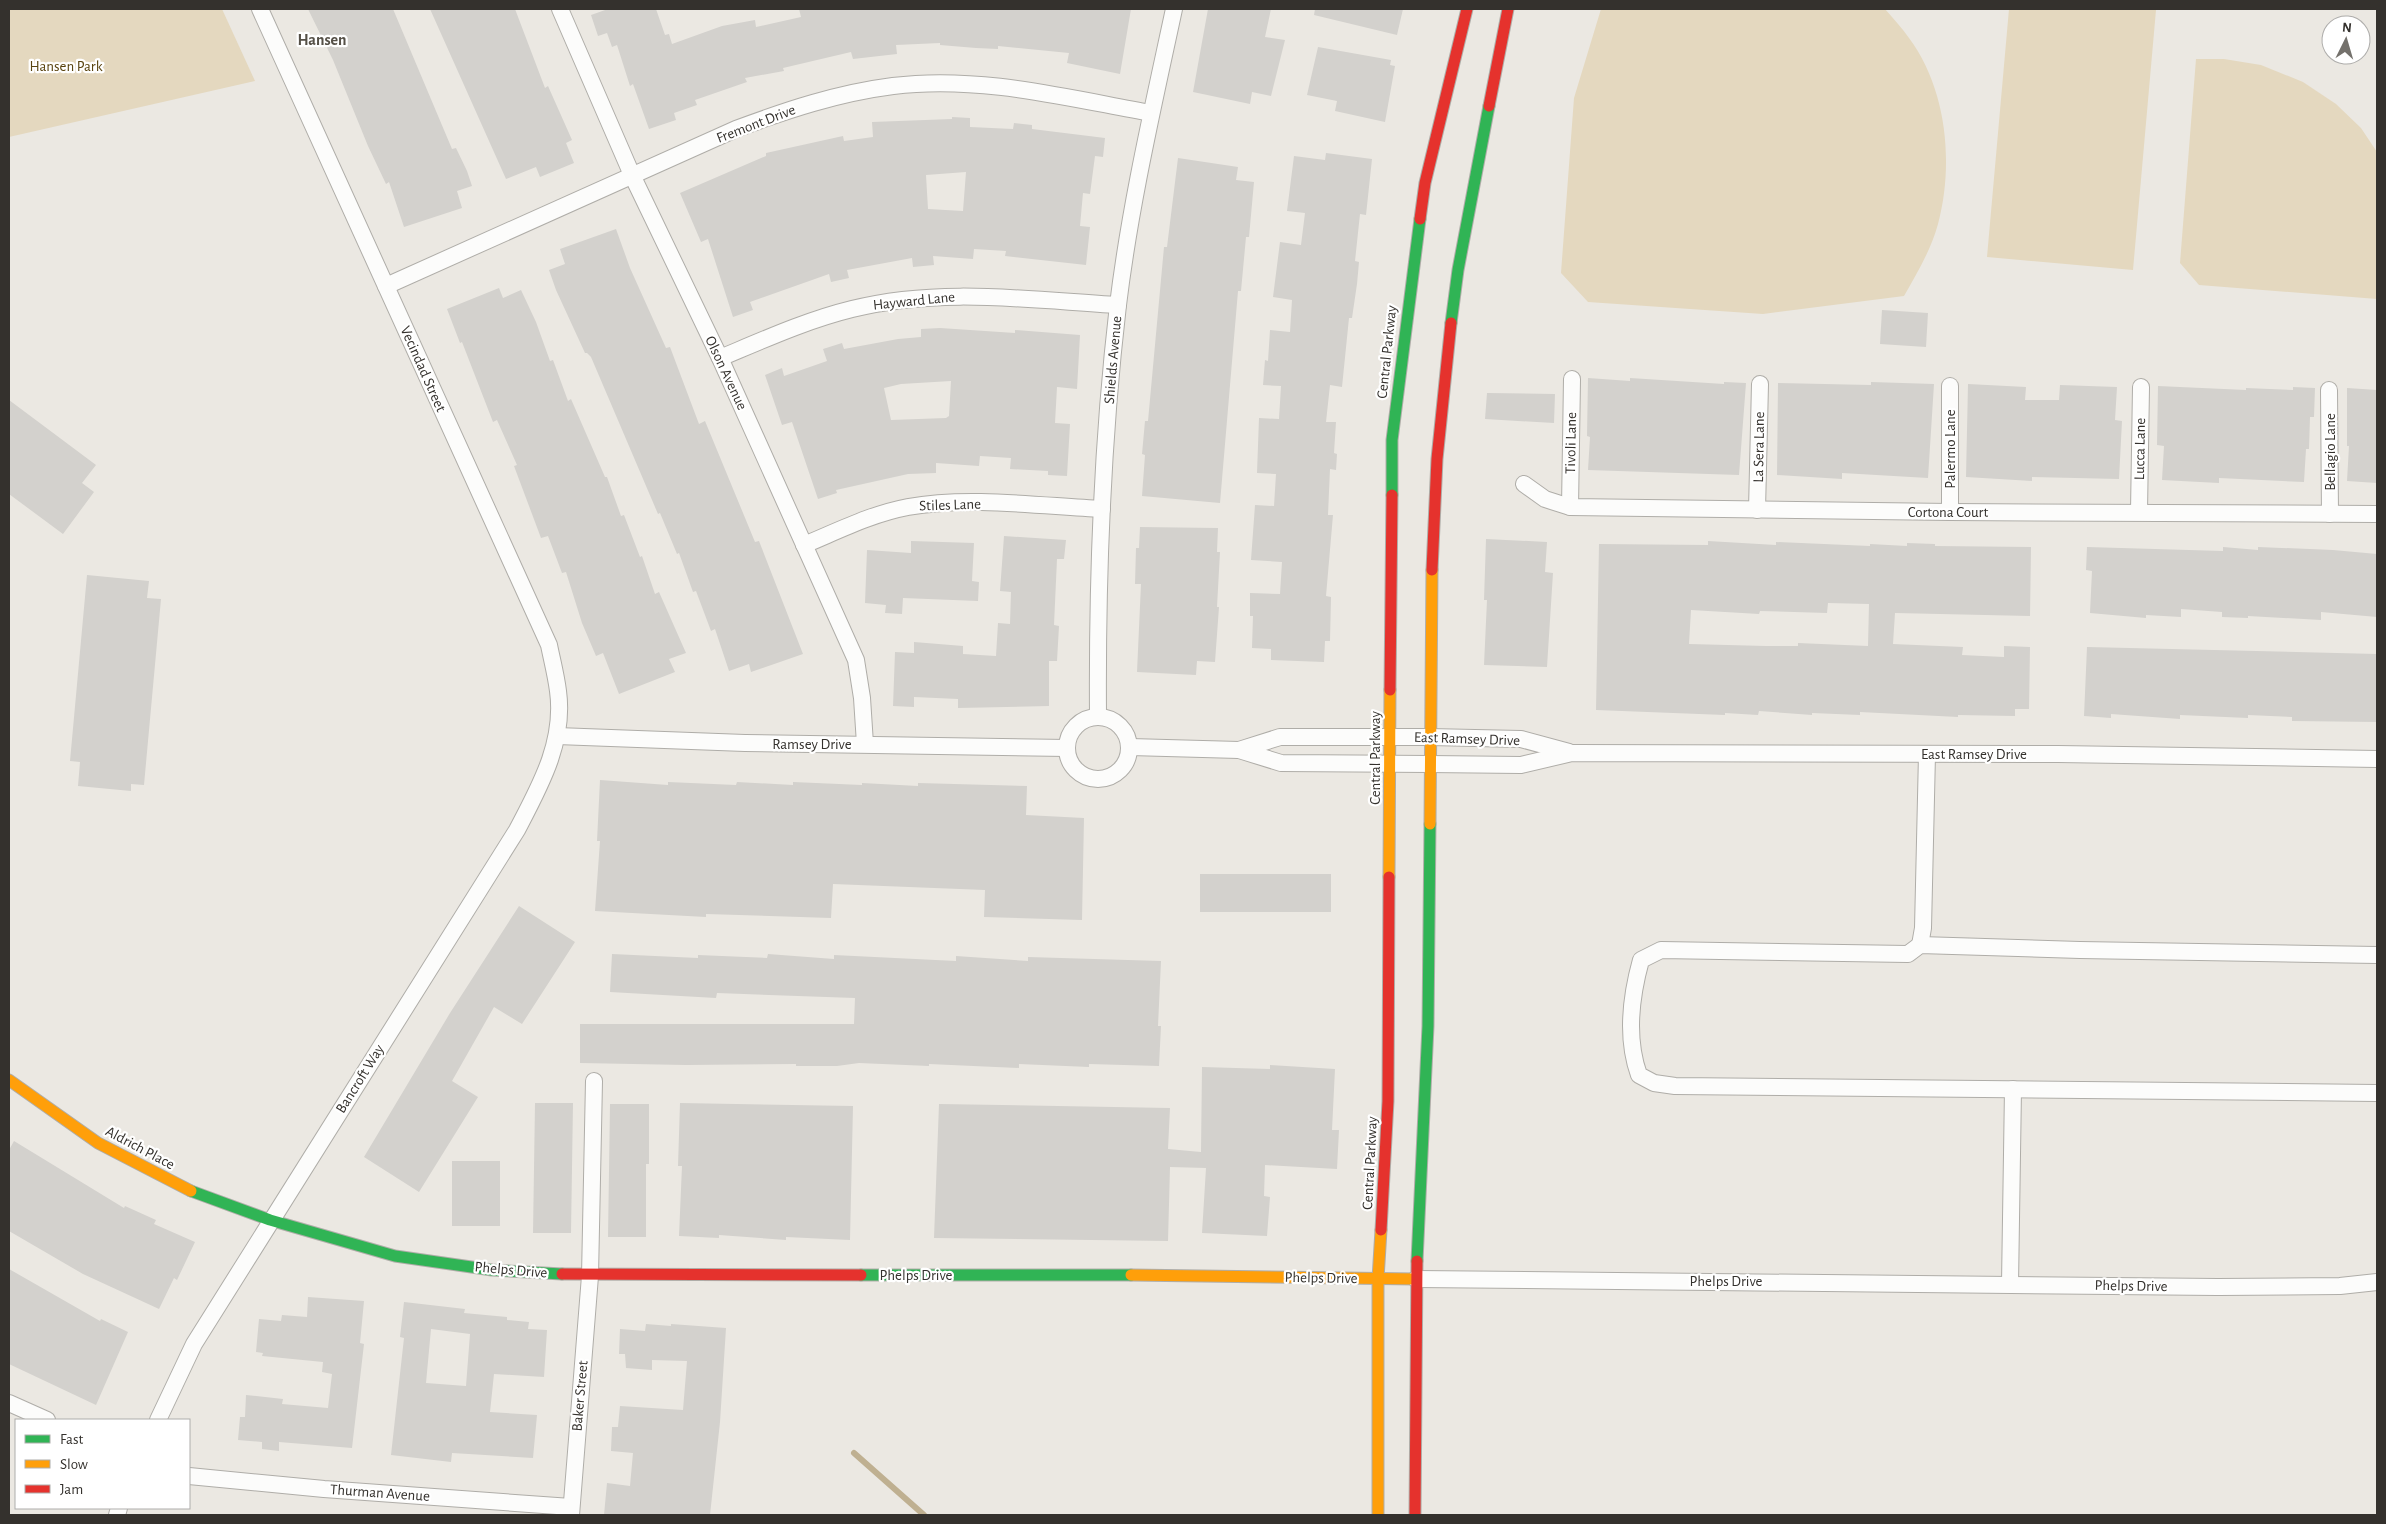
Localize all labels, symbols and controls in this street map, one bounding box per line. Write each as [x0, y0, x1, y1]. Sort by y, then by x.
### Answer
north arrow [2321, 15, 2371, 65]
text: N [2342, 21, 2353, 35]
district label: Hansen [297, 32, 347, 48]
park label: Hansen Park [29, 59, 103, 74]
street label: Fremont Drive [715, 102, 798, 146]
street label: Hayward Lane [872, 289, 956, 313]
street label: Central Parkway [1375, 304, 1399, 399]
street label: Shields Avenue [1102, 315, 1124, 405]
street label: Vecindad Street [397, 324, 449, 414]
street label: Olson Avenue [702, 334, 750, 412]
street label: Palermo Lane [1943, 409, 1958, 489]
street label: La Sera Lane [1751, 411, 1767, 483]
street label: Tivoli Lane [1563, 412, 1579, 474]
street label: Bellagio Lane [2323, 413, 2338, 491]
street label: Lucca Lane [2132, 418, 2148, 480]
street label: Stiles Lane [919, 496, 981, 514]
street label: Cortona Court [1908, 505, 1988, 520]
street label: Central Parkway [1368, 711, 1383, 805]
street label: East Ramsey Drive [1414, 730, 1520, 748]
street label: Ramsey Drive [772, 737, 852, 752]
street label: East Ramsey Drive [1921, 747, 2027, 762]
street label: Bancroft Way [333, 1042, 387, 1116]
street label: Central Parkway [1360, 1115, 1380, 1210]
street label: Aldrich Place [103, 1124, 177, 1172]
street label: Phelps Drive [474, 1259, 548, 1281]
street label: Phelps Drive [879, 1268, 953, 1283]
street label: Phelps Drive [1284, 1270, 1358, 1286]
street label: Phelps Drive [1689, 1274, 1763, 1289]
street label: Phelps Drive [2094, 1278, 2168, 1294]
street label: Baker Street [569, 1360, 591, 1432]
legend [15, 1419, 190, 1509]
text: Fast [60, 1432, 84, 1447]
text: Slow [60, 1457, 88, 1472]
text: Jam [60, 1482, 83, 1497]
street label: Thurman Avenue [330, 1482, 431, 1504]

